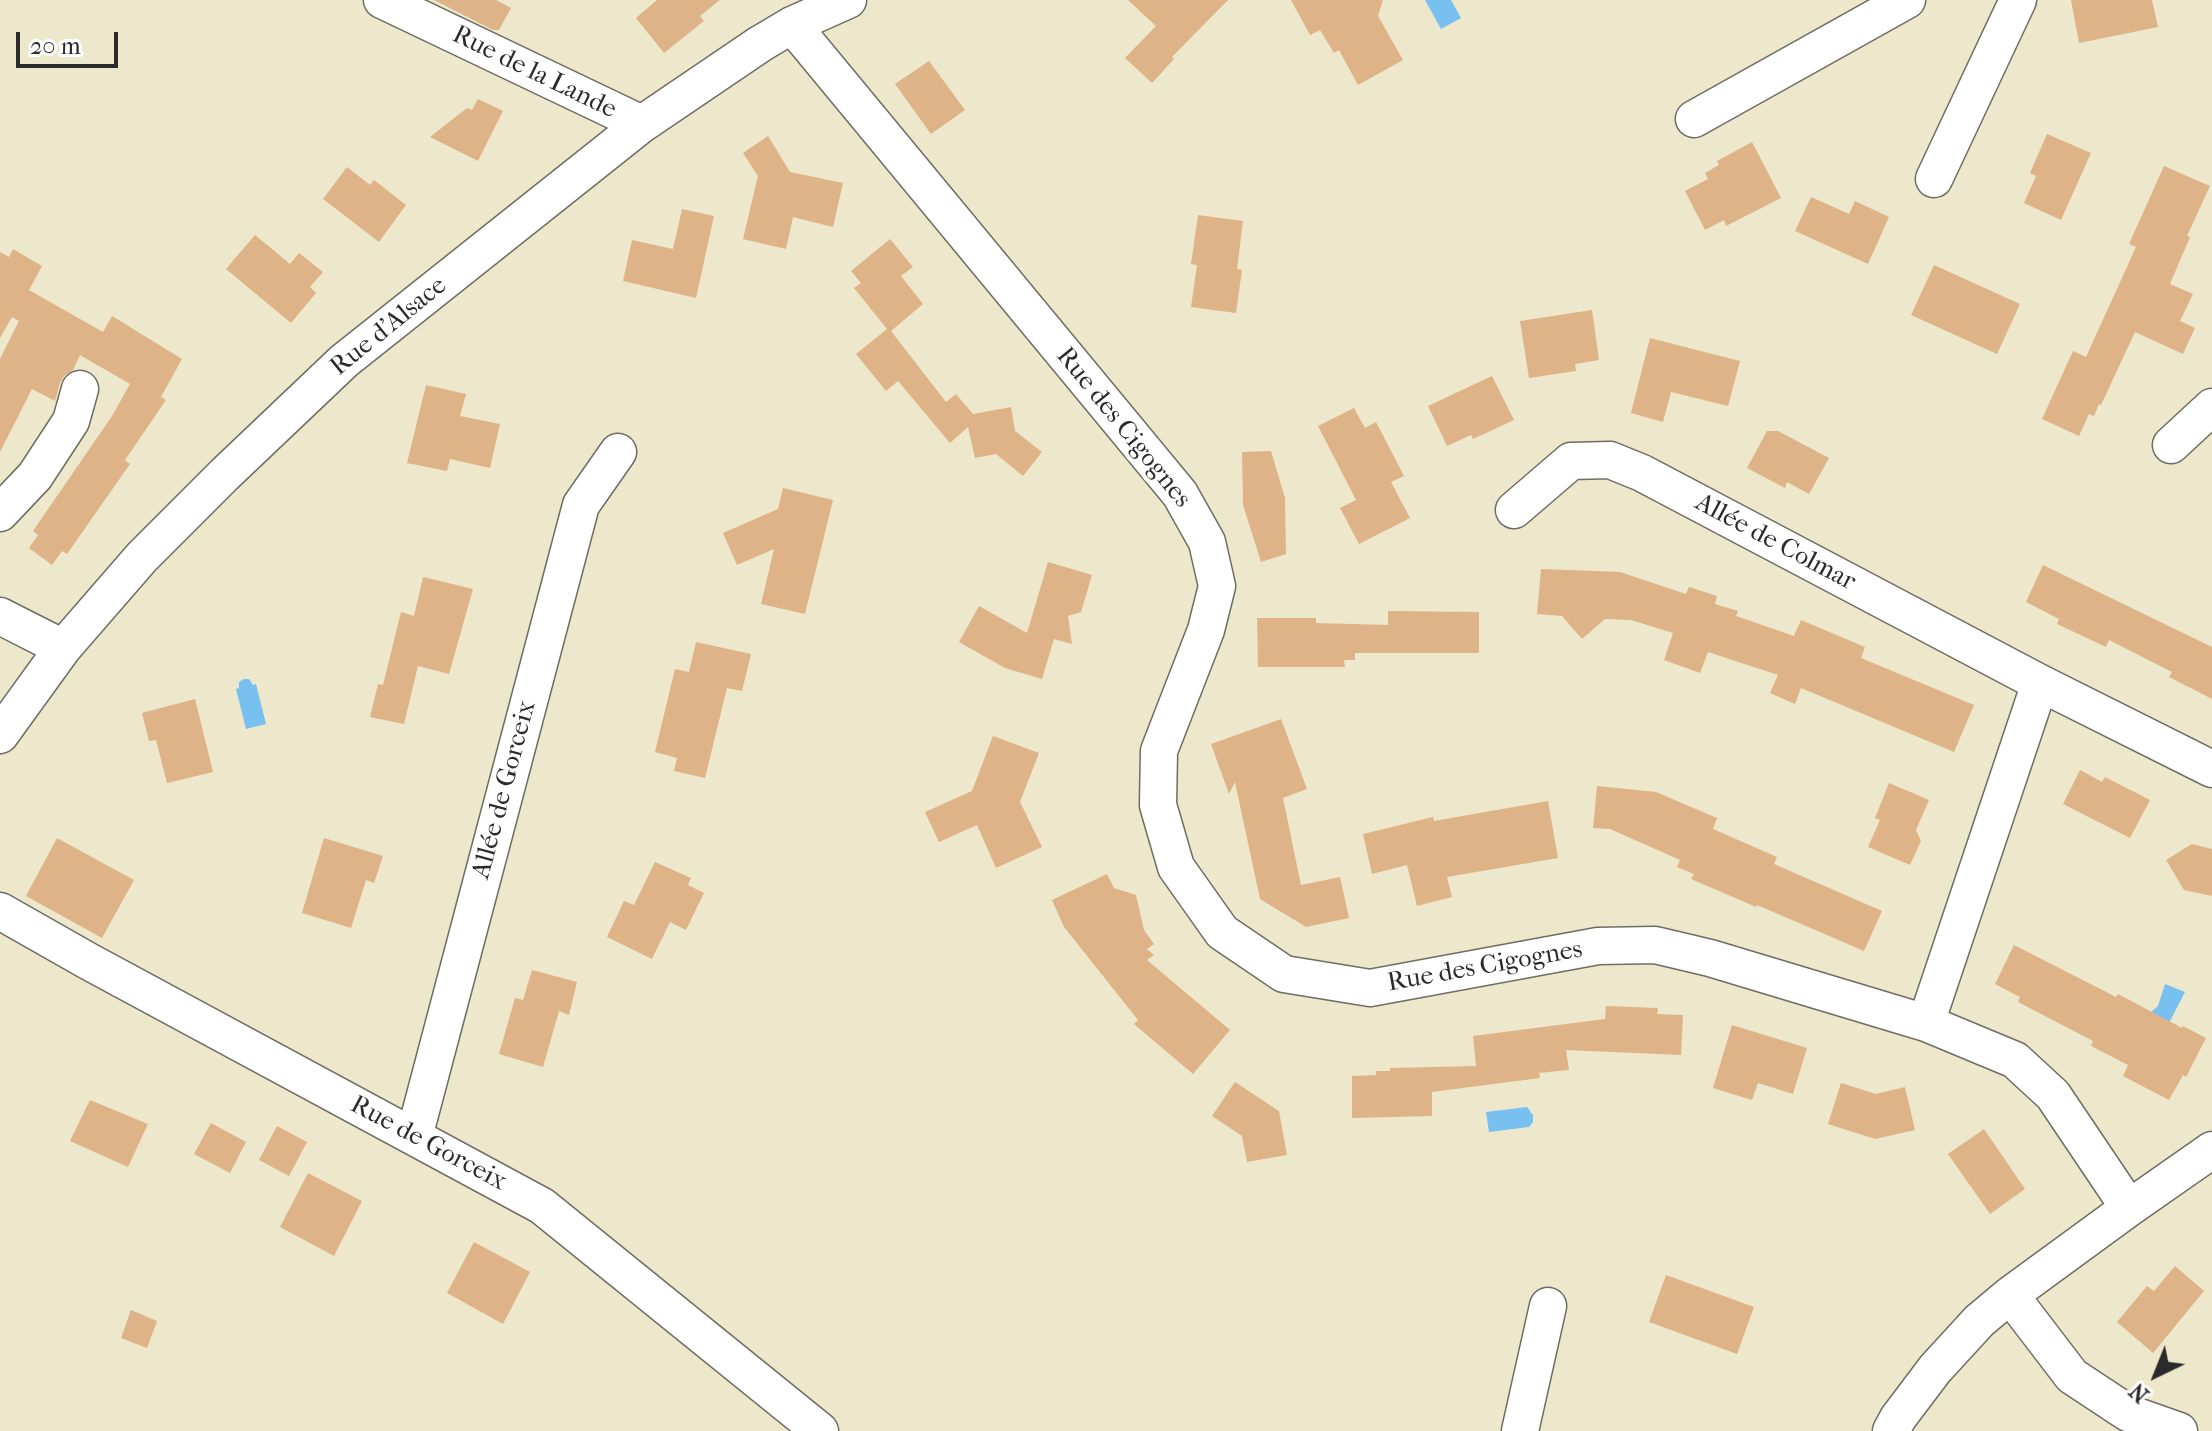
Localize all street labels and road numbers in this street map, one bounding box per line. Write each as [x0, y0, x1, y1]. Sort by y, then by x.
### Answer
street label: Rue de la Lande [447, 20, 621, 126]
street label: Rue d'Alsace [325, 271, 453, 383]
street label: Rue des Cigognes [1049, 342, 1197, 514]
street label: Allée de Colmar [1689, 488, 1861, 598]
street label: Allée de Gorceix [466, 698, 544, 882]
street label: Rue des Cigognes [1385, 935, 1585, 999]
street label: Rue de Gorceix [345, 1090, 511, 1198]

